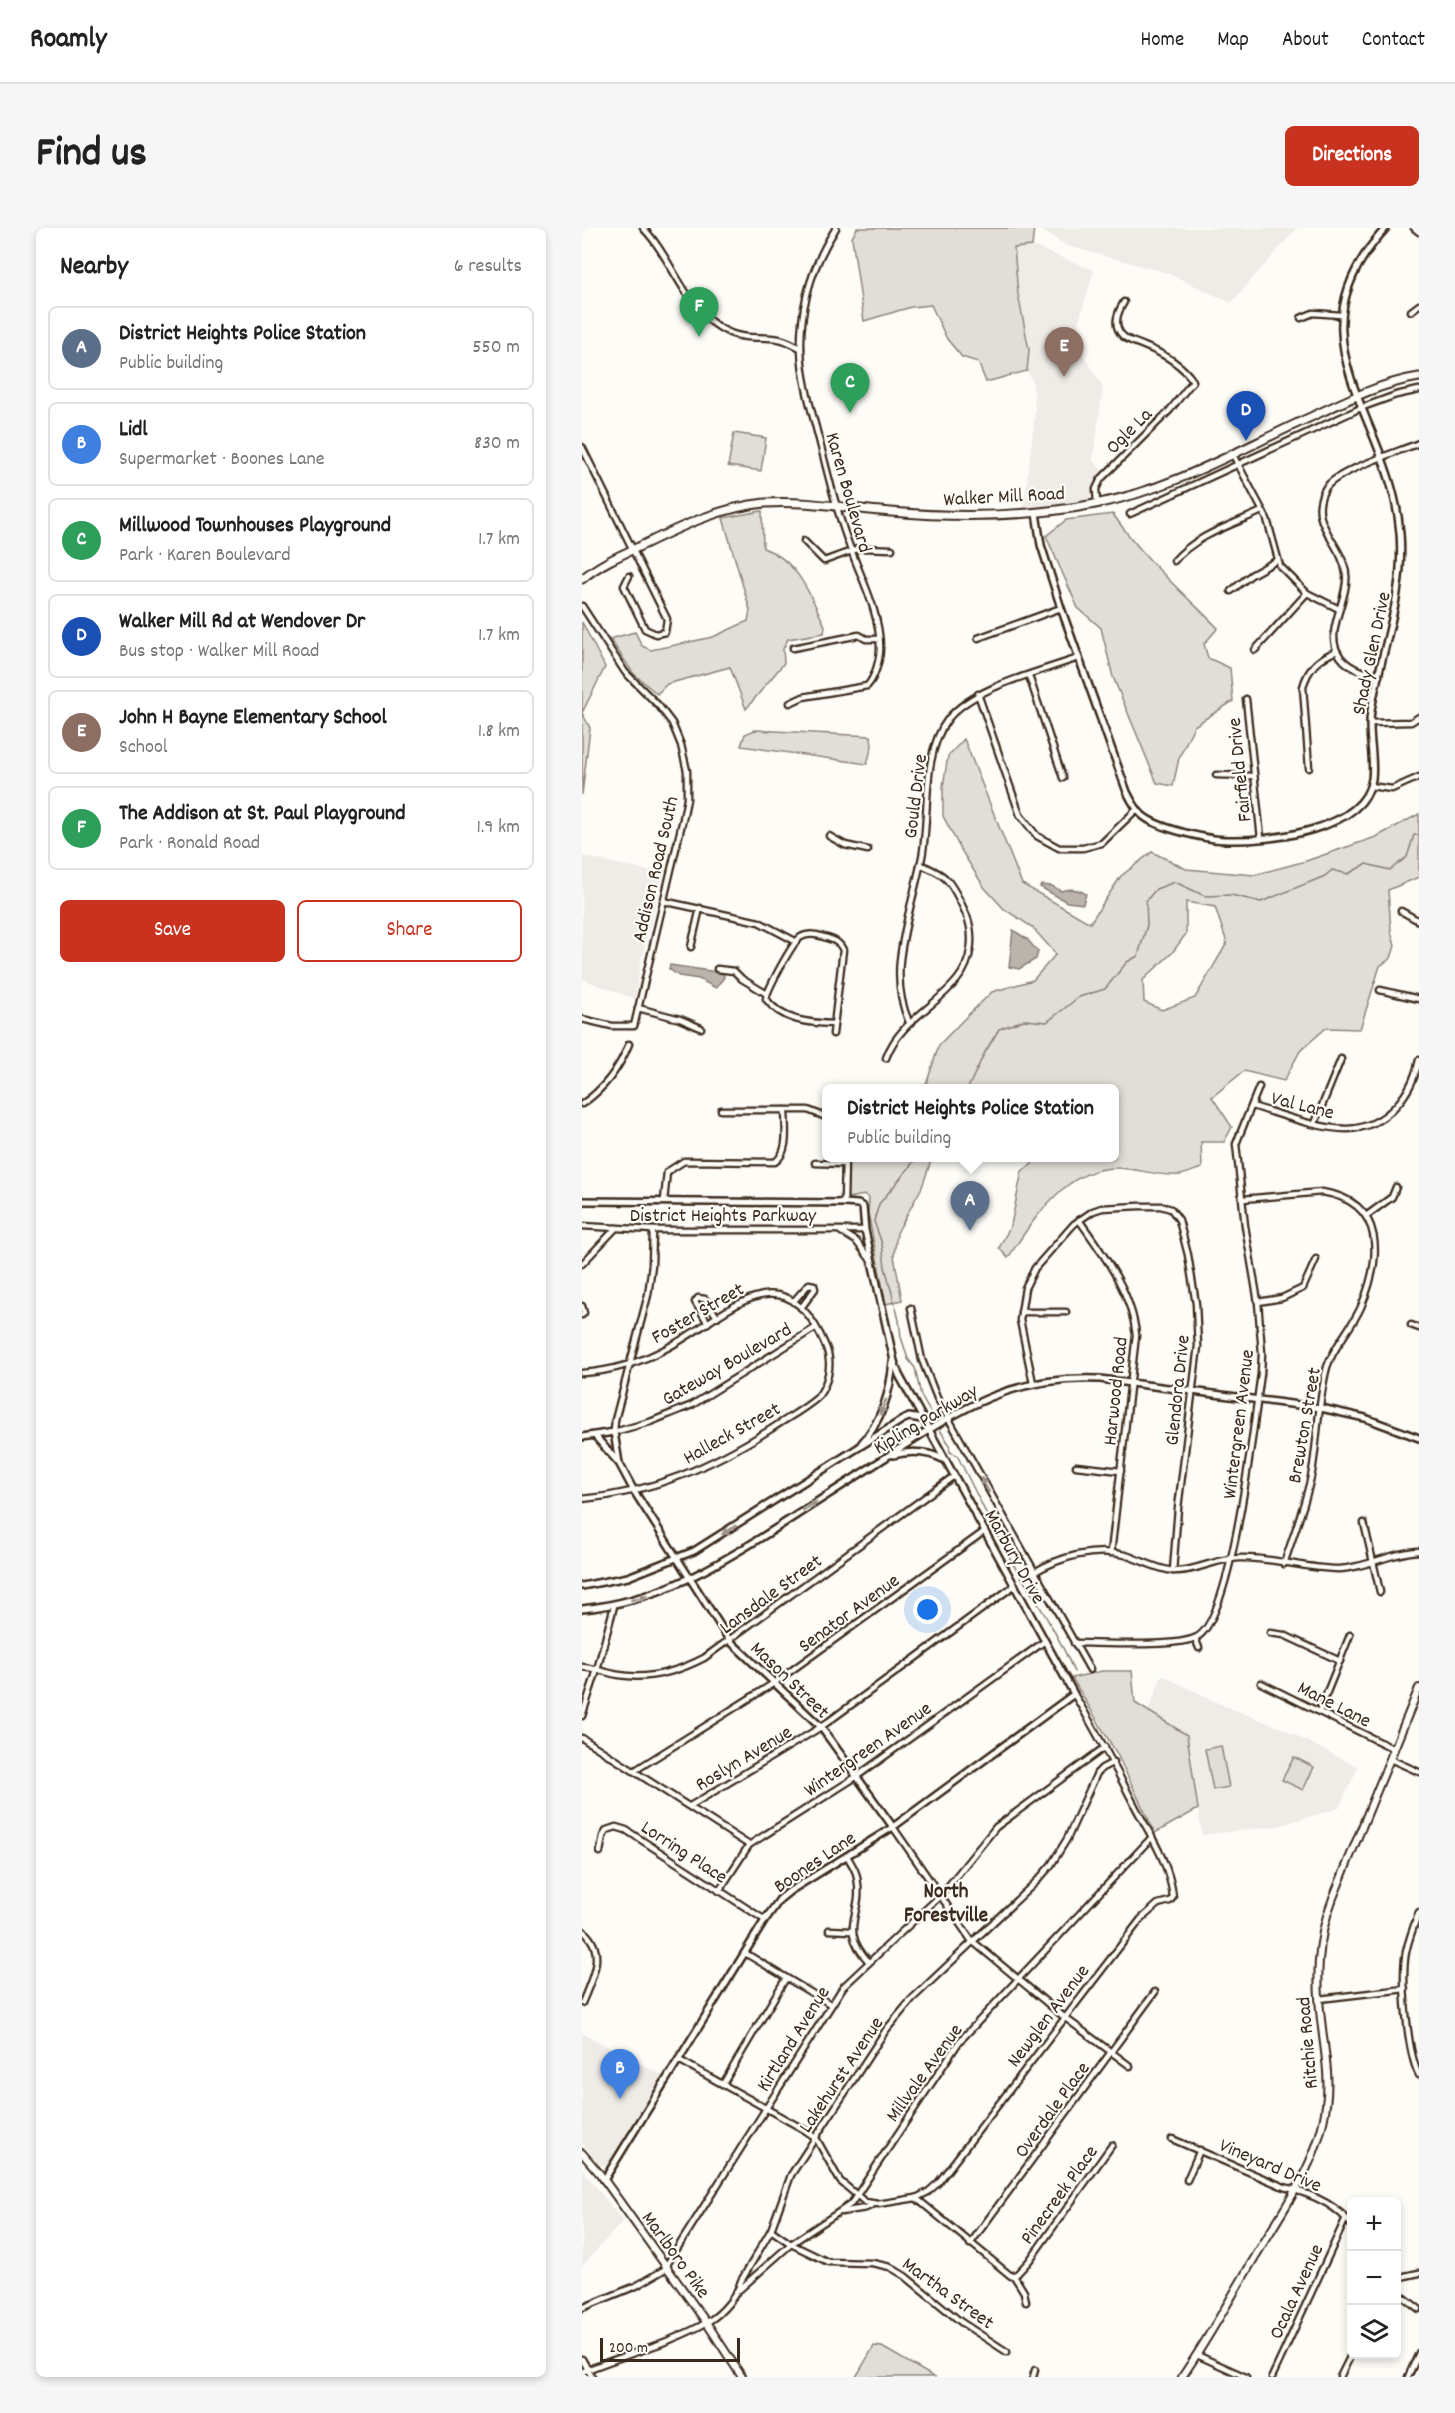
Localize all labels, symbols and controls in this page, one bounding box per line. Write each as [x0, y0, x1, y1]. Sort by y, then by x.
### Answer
text: Roamly [30, 21, 106, 61]
text: Home [1140, 26, 1184, 56]
text: Map [1217, 26, 1249, 56]
text: About [1282, 26, 1329, 56]
text: Contact [1362, 26, 1425, 56]
text: Find us [36, 126, 147, 186]
button: Directions [1285, 126, 1419, 186]
text: Nearby [60, 249, 128, 286]
text: 6 results [454, 253, 522, 281]
pin: F [680, 288, 718, 337]
text: District Heights Police Station [119, 319, 366, 350]
pin: E [1044, 328, 1084, 377]
text: A [76, 334, 87, 362]
text: 550 m [472, 334, 520, 362]
text: Public building [119, 350, 223, 378]
pin: C [830, 364, 870, 413]
pin: D [1226, 392, 1266, 441]
street label: Ogle La [1100, 402, 1160, 462]
text: Lidl [119, 415, 148, 446]
street label: Karen Boulevard [817, 429, 878, 556]
text: B [77, 430, 86, 458]
text: 830 m [474, 430, 520, 458]
text: Supermarket · Boones Lane [119, 446, 324, 474]
street label: Walker Mill Road [943, 481, 1066, 515]
text: Millwood Townhouses Playground [119, 511, 391, 542]
text: C [77, 526, 86, 554]
text: 1.7 km [478, 526, 520, 554]
text: Park · Karen Boulevard [119, 542, 291, 570]
street label: Shady Glen Drive [1346, 589, 1400, 718]
text: Walker Mill Rd at Wendover Dr [119, 607, 365, 638]
text: D [76, 622, 87, 650]
text: 1.7 km [478, 622, 520, 650]
text: Bus stop · Walker Mill Road [119, 638, 319, 666]
text: John H Bayne Elementary School [119, 703, 387, 734]
street label: Fairfield Drive [1222, 716, 1260, 823]
text: E [77, 718, 86, 746]
text: 1.8 km [478, 718, 520, 746]
text: School [119, 734, 168, 762]
street label: Gould Drive [898, 752, 936, 840]
street label: Addison Road South [626, 794, 687, 946]
text: The Addison at St. Paul Playground [119, 799, 406, 830]
text: F [77, 814, 86, 842]
text: 1.9 km [477, 814, 520, 842]
text: Park · Ronald Road [119, 830, 260, 858]
button: Save [60, 900, 285, 962]
button: Share [297, 900, 522, 962]
popup [822, 1084, 1119, 1162]
street label: Val Lane [1268, 1086, 1337, 1128]
text: District Heights Police Station [847, 1094, 1094, 1125]
text: Public building [847, 1125, 951, 1153]
pin: A [950, 1182, 990, 1231]
street label: District Heights Parkway [630, 1203, 817, 1231]
street label: Foster Street [647, 1277, 750, 1352]
street label: Gateway Boulevard [657, 1317, 798, 1414]
street label: Glendora Drive [1159, 1333, 1199, 1447]
street label: Harwood Road [1097, 1336, 1137, 1447]
street label: Wintergreen Avenue [1217, 1348, 1263, 1501]
street label: Brewton Street [1282, 1365, 1330, 1486]
street label: Kipling Parkway [869, 1378, 985, 1463]
street label: Halleck Street [679, 1396, 786, 1473]
one-way arrow [878, 1399, 888, 1417]
one-way arrow [980, 1476, 990, 1493]
one-way arrow [802, 1501, 819, 1512]
street label: Marbury Drive [976, 1505, 1051, 1610]
one-way arrow [720, 1525, 737, 1536]
street label: Lansdale Street [715, 1549, 829, 1642]
street label: Senator Avenue [793, 1568, 906, 1661]
one-way arrow [630, 1593, 648, 1602]
your location [913, 1595, 942, 1624]
street label: Mason Street [743, 1636, 835, 1726]
street label: Mane Lane [1292, 1675, 1376, 1736]
street label: Wintergreen Avenue [799, 1696, 938, 1805]
street label: Roslyn Avenue [691, 1720, 798, 1800]
street label: Lorring Place [635, 1815, 732, 1892]
street label: Boones Lane [769, 1826, 863, 1901]
district label: North Forestville [904, 1878, 988, 1932]
street label: Newglen Avenue [1001, 1959, 1098, 2074]
street label: Kirtland Avenue [751, 1981, 838, 2098]
street label: Ritchie Road [1291, 1995, 1327, 2090]
street label: Lakehurst Avenue [793, 2012, 892, 2139]
street label: Millvale Avenue [880, 2019, 971, 2129]
pin: B [600, 2050, 639, 2099]
street label: Overdale Place [1009, 2057, 1098, 2165]
street label: Vineyard Drive [1214, 2133, 1326, 2201]
street label: Pinecreek Place [1015, 2140, 1106, 2251]
map controls [1347, 2197, 1401, 2359]
button: + [1347, 2197, 1401, 2251]
street label: Marlboro Pike [633, 2206, 716, 2305]
street label: Ocala Avenue [1263, 2240, 1332, 2345]
street label: Martha Street [895, 2251, 999, 2337]
button: − [1347, 2251, 1401, 2305]
button: layers [1347, 2305, 1401, 2359]
scale bar [600, 2335, 740, 2362]
text: 200 m [609, 2337, 648, 2360]

